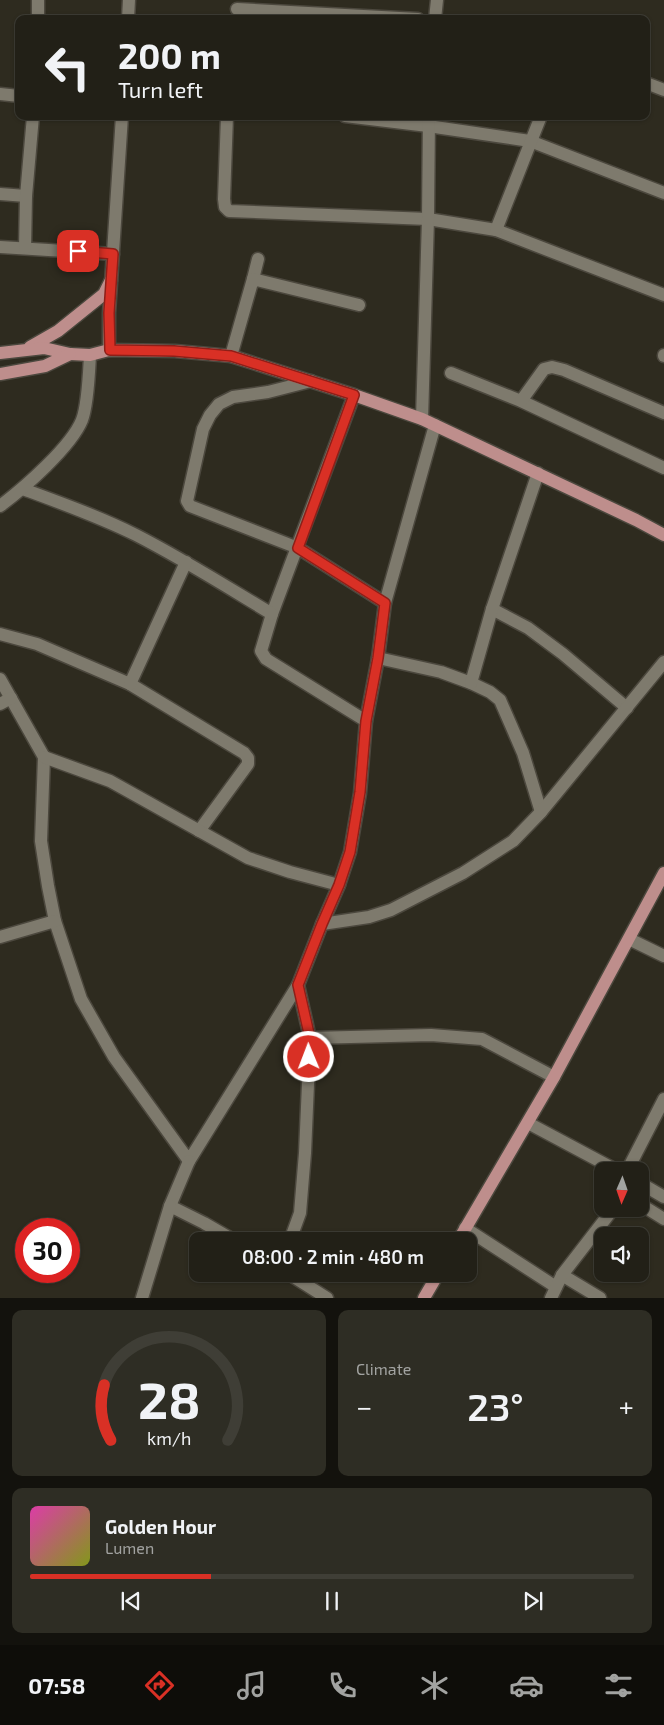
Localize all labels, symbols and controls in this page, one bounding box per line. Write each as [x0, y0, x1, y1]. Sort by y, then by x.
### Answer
text: 200 m [118, 34, 221, 76]
icon: left [35, 35, 100, 100]
text: Turn left [118, 76, 203, 102]
pin [57, 230, 99, 272]
icon: arrive [64, 237, 92, 265]
position arrow [282, 1030, 334, 1082]
north arrow [594, 1162, 649, 1218]
map controls [594, 1162, 649, 1282]
speed limit sign: 30 [15, 1218, 80, 1283]
button: sound [594, 1227, 649, 1282]
text: 08:00 · 2 min · 480 m [242, 1245, 424, 1268]
text: Climate [356, 1359, 411, 1378]
text: 28 [138, 1367, 200, 1429]
text: 23° [467, 1383, 524, 1429]
text: − [356, 1389, 372, 1423]
text: + [619, 1389, 634, 1423]
text: km/h [147, 1427, 191, 1449]
text: Golden Hour [105, 1515, 216, 1538]
text: Lumen [105, 1538, 154, 1557]
icon: previous [117, 1587, 145, 1615]
icon: pause [318, 1587, 346, 1615]
icon: next [519, 1587, 547, 1615]
icon: directions [142, 1668, 177, 1703]
icon: music [234, 1668, 269, 1703]
icon: phone [325, 1668, 360, 1703]
icon: climate [417, 1668, 452, 1703]
icon: car [509, 1668, 544, 1703]
icon: filters [601, 1668, 636, 1703]
text: 07:58 [28, 1672, 85, 1698]

